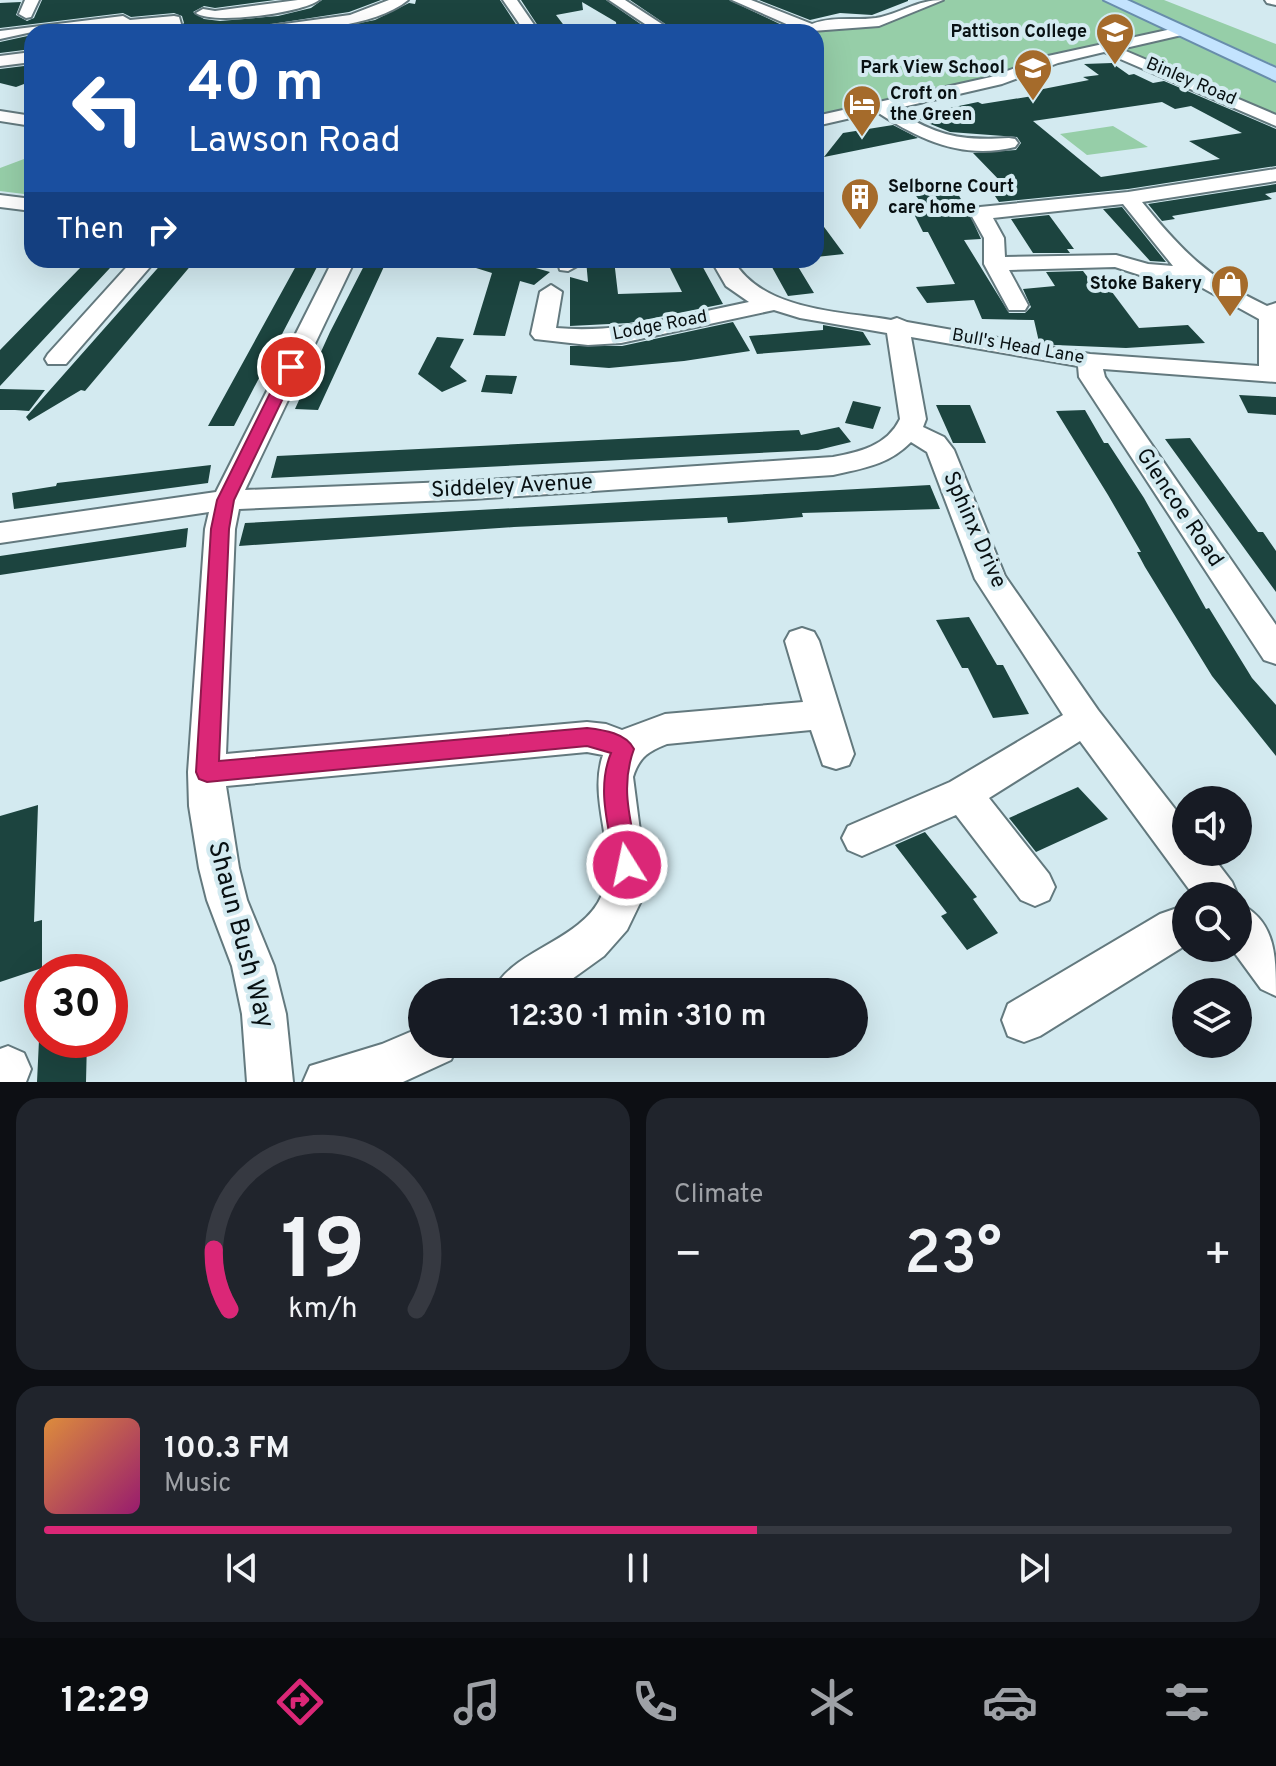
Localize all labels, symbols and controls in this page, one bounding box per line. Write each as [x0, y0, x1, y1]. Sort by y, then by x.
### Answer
school or university icon: Pattison College [1094, 11, 1136, 66]
place label: Pattison College [951, 21, 1087, 44]
school or university icon: Park View School [1012, 47, 1054, 102]
text: 40 m [188, 50, 324, 120]
street label: Binley Road [1142, 53, 1240, 111]
icon: left [56, 56, 160, 160]
place label: Park View School [860, 57, 1005, 80]
hotel icon: Croft on the Green [841, 83, 883, 138]
place label: Croft on the Green [890, 83, 972, 127]
text: Lawson Road [188, 119, 401, 165]
building icon: Selborne Court care home [839, 176, 881, 231]
place label: Selborne Court care home [888, 176, 1014, 220]
icon: right [140, 208, 184, 252]
text: Then [56, 212, 124, 249]
shop icon: Stoke Bakery [1209, 263, 1251, 318]
place label: Stoke Bakery [1090, 273, 1202, 296]
street label: Lodge Road [611, 306, 709, 346]
street label: Bull's Head Lane [950, 324, 1086, 370]
pin [257, 333, 325, 401]
icon: arrive [269, 345, 313, 389]
street label: Glencoe Road [1129, 443, 1229, 573]
street label: Sphinx Drive [936, 467, 1012, 593]
street label: Siddeley Avenue [430, 469, 594, 505]
map controls [1172, 786, 1252, 1058]
button: sound [1172, 786, 1252, 866]
position arrow [585, 823, 669, 907]
street label: Shaun Bush Way [199, 838, 281, 1032]
button: search [1172, 882, 1252, 962]
speed limit sign: 30 [24, 954, 128, 1058]
button: layers [1172, 978, 1252, 1058]
text: 12:30 · 1 min · 310 m [509, 999, 767, 1036]
text: Climate [674, 1179, 763, 1212]
text: 19 [281, 1203, 365, 1308]
text: 23° [904, 1219, 1002, 1295]
text: − [674, 1229, 702, 1285]
text: + [1204, 1229, 1232, 1285]
text: km/h [288, 1292, 358, 1328]
text: 100.3 FM [164, 1431, 290, 1468]
text: Music [164, 1468, 231, 1501]
icon: previous [220, 1546, 264, 1590]
icon: pause [616, 1546, 660, 1590]
icon: next [1012, 1546, 1056, 1590]
icon: directions [272, 1674, 328, 1730]
icon: music [449, 1674, 505, 1730]
icon: phone [627, 1674, 683, 1730]
icon: climate [804, 1674, 860, 1730]
icon: car [982, 1674, 1038, 1730]
icon: filters [1159, 1674, 1215, 1730]
text: 12:29 [61, 1679, 150, 1725]

